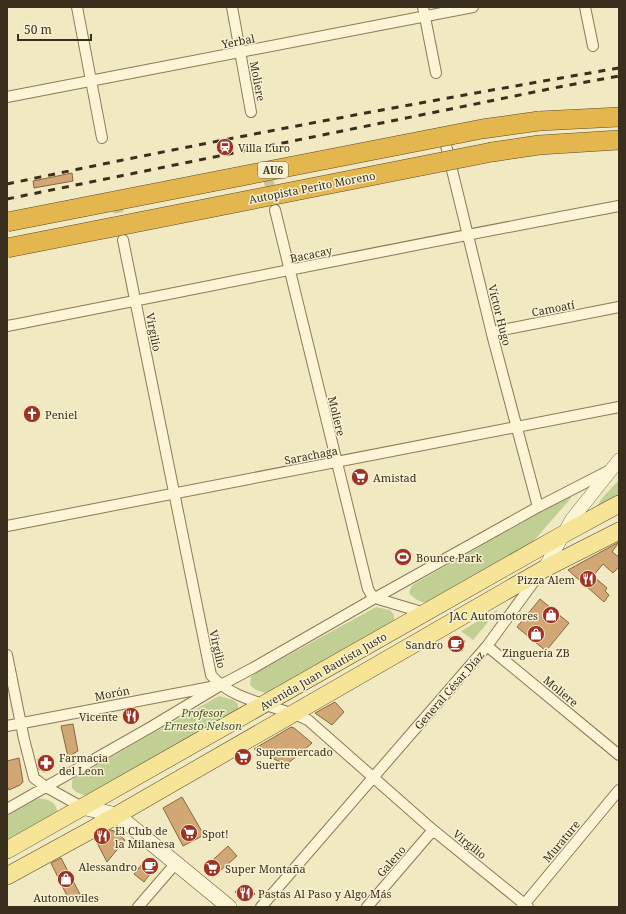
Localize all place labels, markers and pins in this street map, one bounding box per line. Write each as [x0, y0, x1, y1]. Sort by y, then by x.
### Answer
station icon: Villa Luro [215, 137, 235, 157]
place label: Villa Luro [238, 140, 290, 155]
church icon: Peniel [22, 404, 42, 424]
place label: Peniel [45, 407, 78, 422]
supermarket icon: Amistad [350, 467, 370, 487]
place label: Amistad [373, 470, 417, 485]
sports icon: Bounce Park [393, 547, 413, 567]
place label: Bounce Park [416, 550, 483, 565]
restaurant icon: Pizza Alem [578, 569, 598, 589]
place label: Pizza Alem [517, 572, 576, 587]
shop icon: JAC Automotores [541, 605, 561, 625]
place label: JAC Automotores [448, 608, 538, 623]
shop icon: Zinguería ZB [526, 624, 546, 644]
cafe icon: Sandro [446, 634, 466, 654]
place label: Sandro [405, 637, 443, 652]
place label: Zinguería ZB [502, 645, 570, 660]
restaurant icon: Vicente [121, 706, 141, 726]
place label: Vicente [79, 709, 118, 724]
place label: Supermercado Suerte [256, 744, 333, 772]
supermarket icon: Supermercado Suerte [233, 747, 253, 767]
place label: Farmacia del Leon [59, 750, 108, 778]
pharmacy icon: Farmacia del Leon [36, 753, 56, 773]
place label: El Club de la Milanesa [115, 823, 175, 851]
supermarket icon: Spot! [179, 823, 199, 843]
restaurant icon: El Club de la Milanesa [92, 826, 112, 846]
place label: Spot! [202, 826, 229, 841]
cafe icon: Alessandro [140, 856, 160, 876]
supermarket icon: Super Montaña [202, 858, 222, 878]
place label: Alessandro [78, 859, 137, 874]
place label: Super Montaña [225, 861, 306, 876]
shop icon: Automoviles [56, 869, 76, 889]
restaurant icon: Pastas Al Paso y Algo Más [235, 883, 255, 903]
place label: Pastas Al Paso y Algo Más [258, 886, 392, 901]
place label: Automoviles [33, 890, 99, 905]

